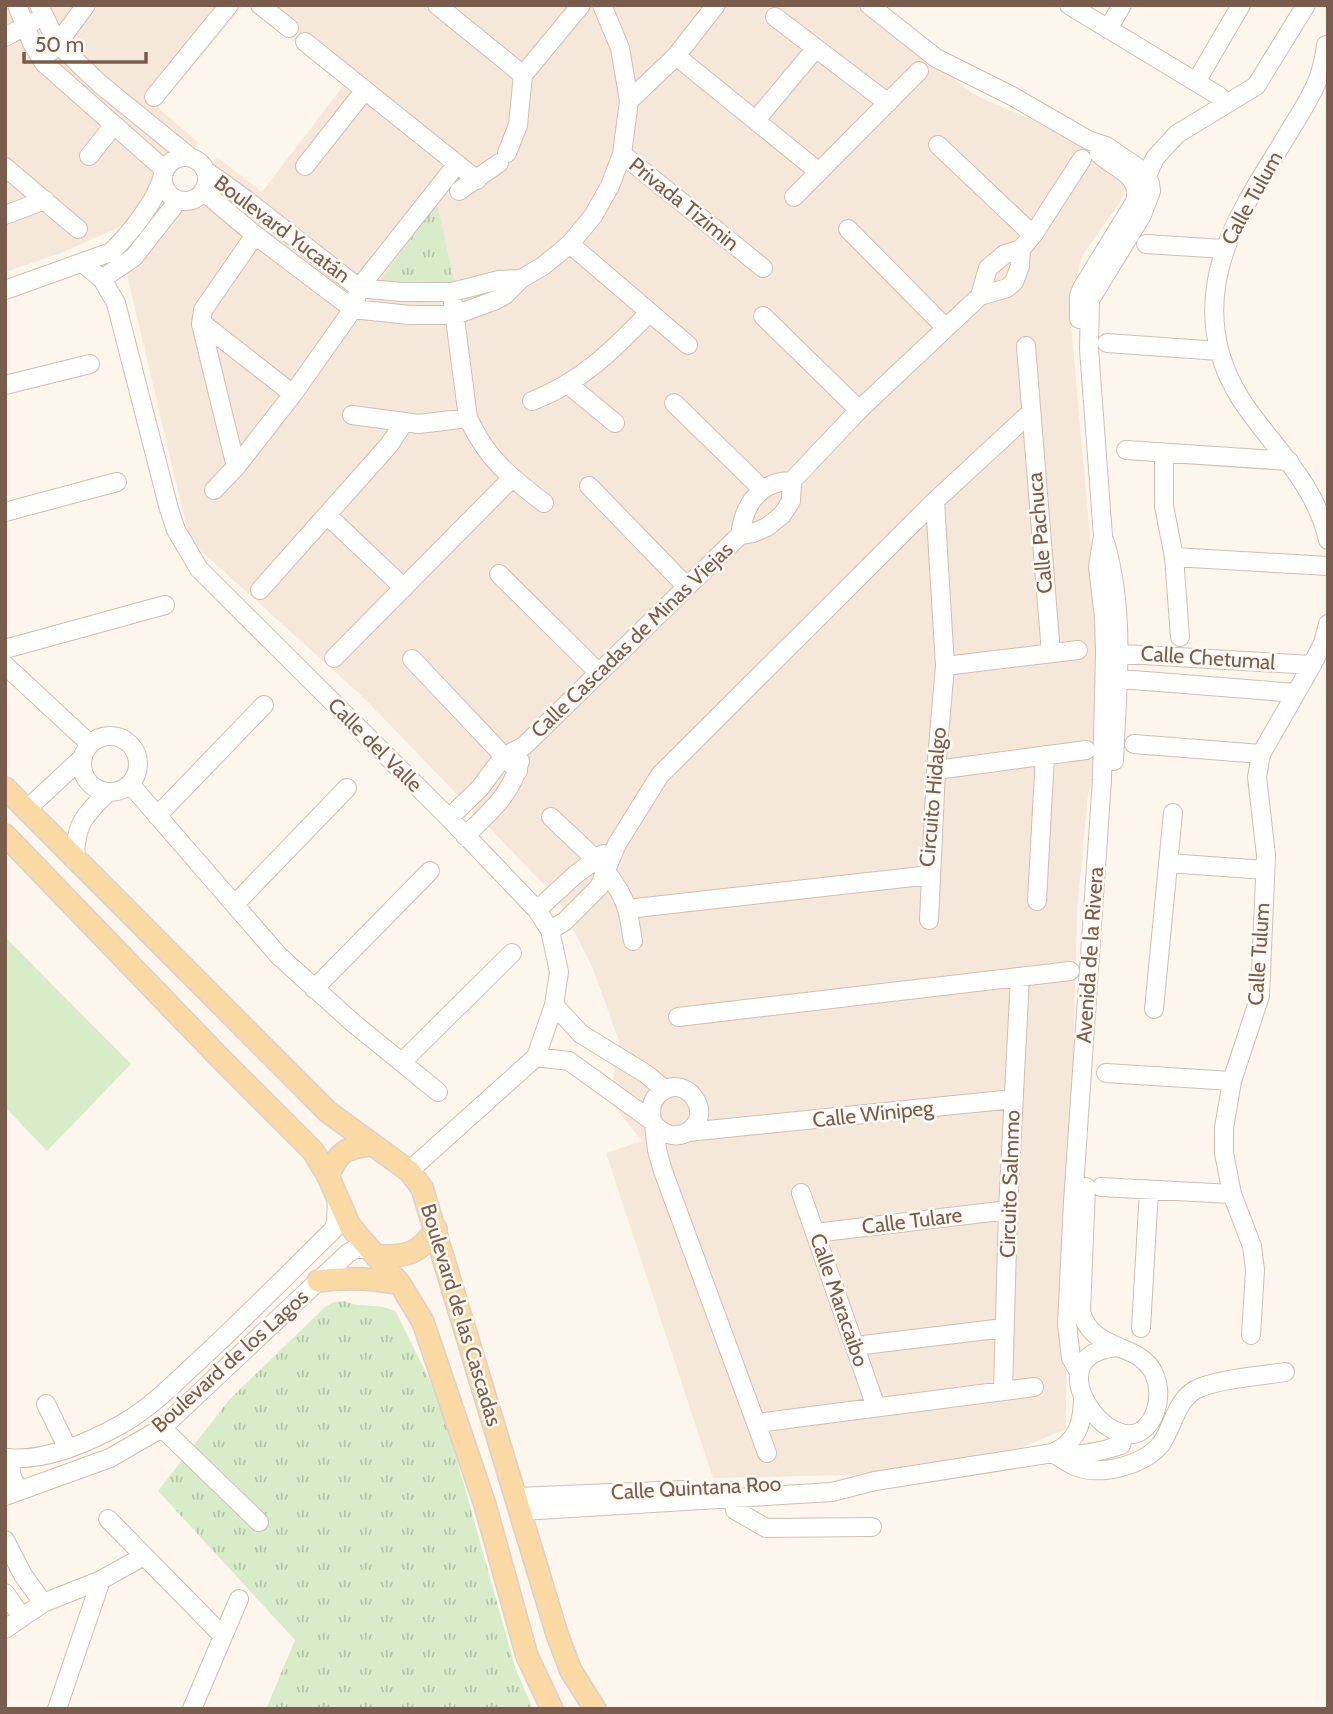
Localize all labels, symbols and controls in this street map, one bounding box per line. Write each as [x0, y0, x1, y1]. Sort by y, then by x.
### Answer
scale bar [24, 21, 147, 65]
text: 50 m [35, 32, 84, 57]
street label: Calle Tulum [1216, 147, 1287, 249]
street label: Privada Tizimin [624, 152, 744, 256]
street label: Boulevard Yucatán [210, 169, 355, 288]
street label: Calle Pachuca [1022, 471, 1057, 595]
street label: Calle Cascadas de Minas Viejas [526, 536, 739, 743]
street label: Calle Chetumal [1140, 640, 1276, 675]
street label: Calle del Valle [323, 692, 428, 797]
street label: Circuito Hidalgo [914, 726, 951, 868]
street label: Avenida de la Rivera [1071, 866, 1108, 1044]
street label: Calle Tulum [1242, 902, 1275, 1006]
street label: Calle Winipeg [811, 1095, 935, 1132]
street label: Circuito Salmmo [994, 1109, 1025, 1259]
street label: Boulevard de las Cascadas [416, 1201, 507, 1429]
street label: Calle Tulare [860, 1202, 964, 1239]
street label: Calle Maracaibo [805, 1230, 874, 1370]
street label: Boulevard de los Lagos [146, 1284, 313, 1437]
street label: Calle Quintana Roo [610, 1471, 782, 1504]

